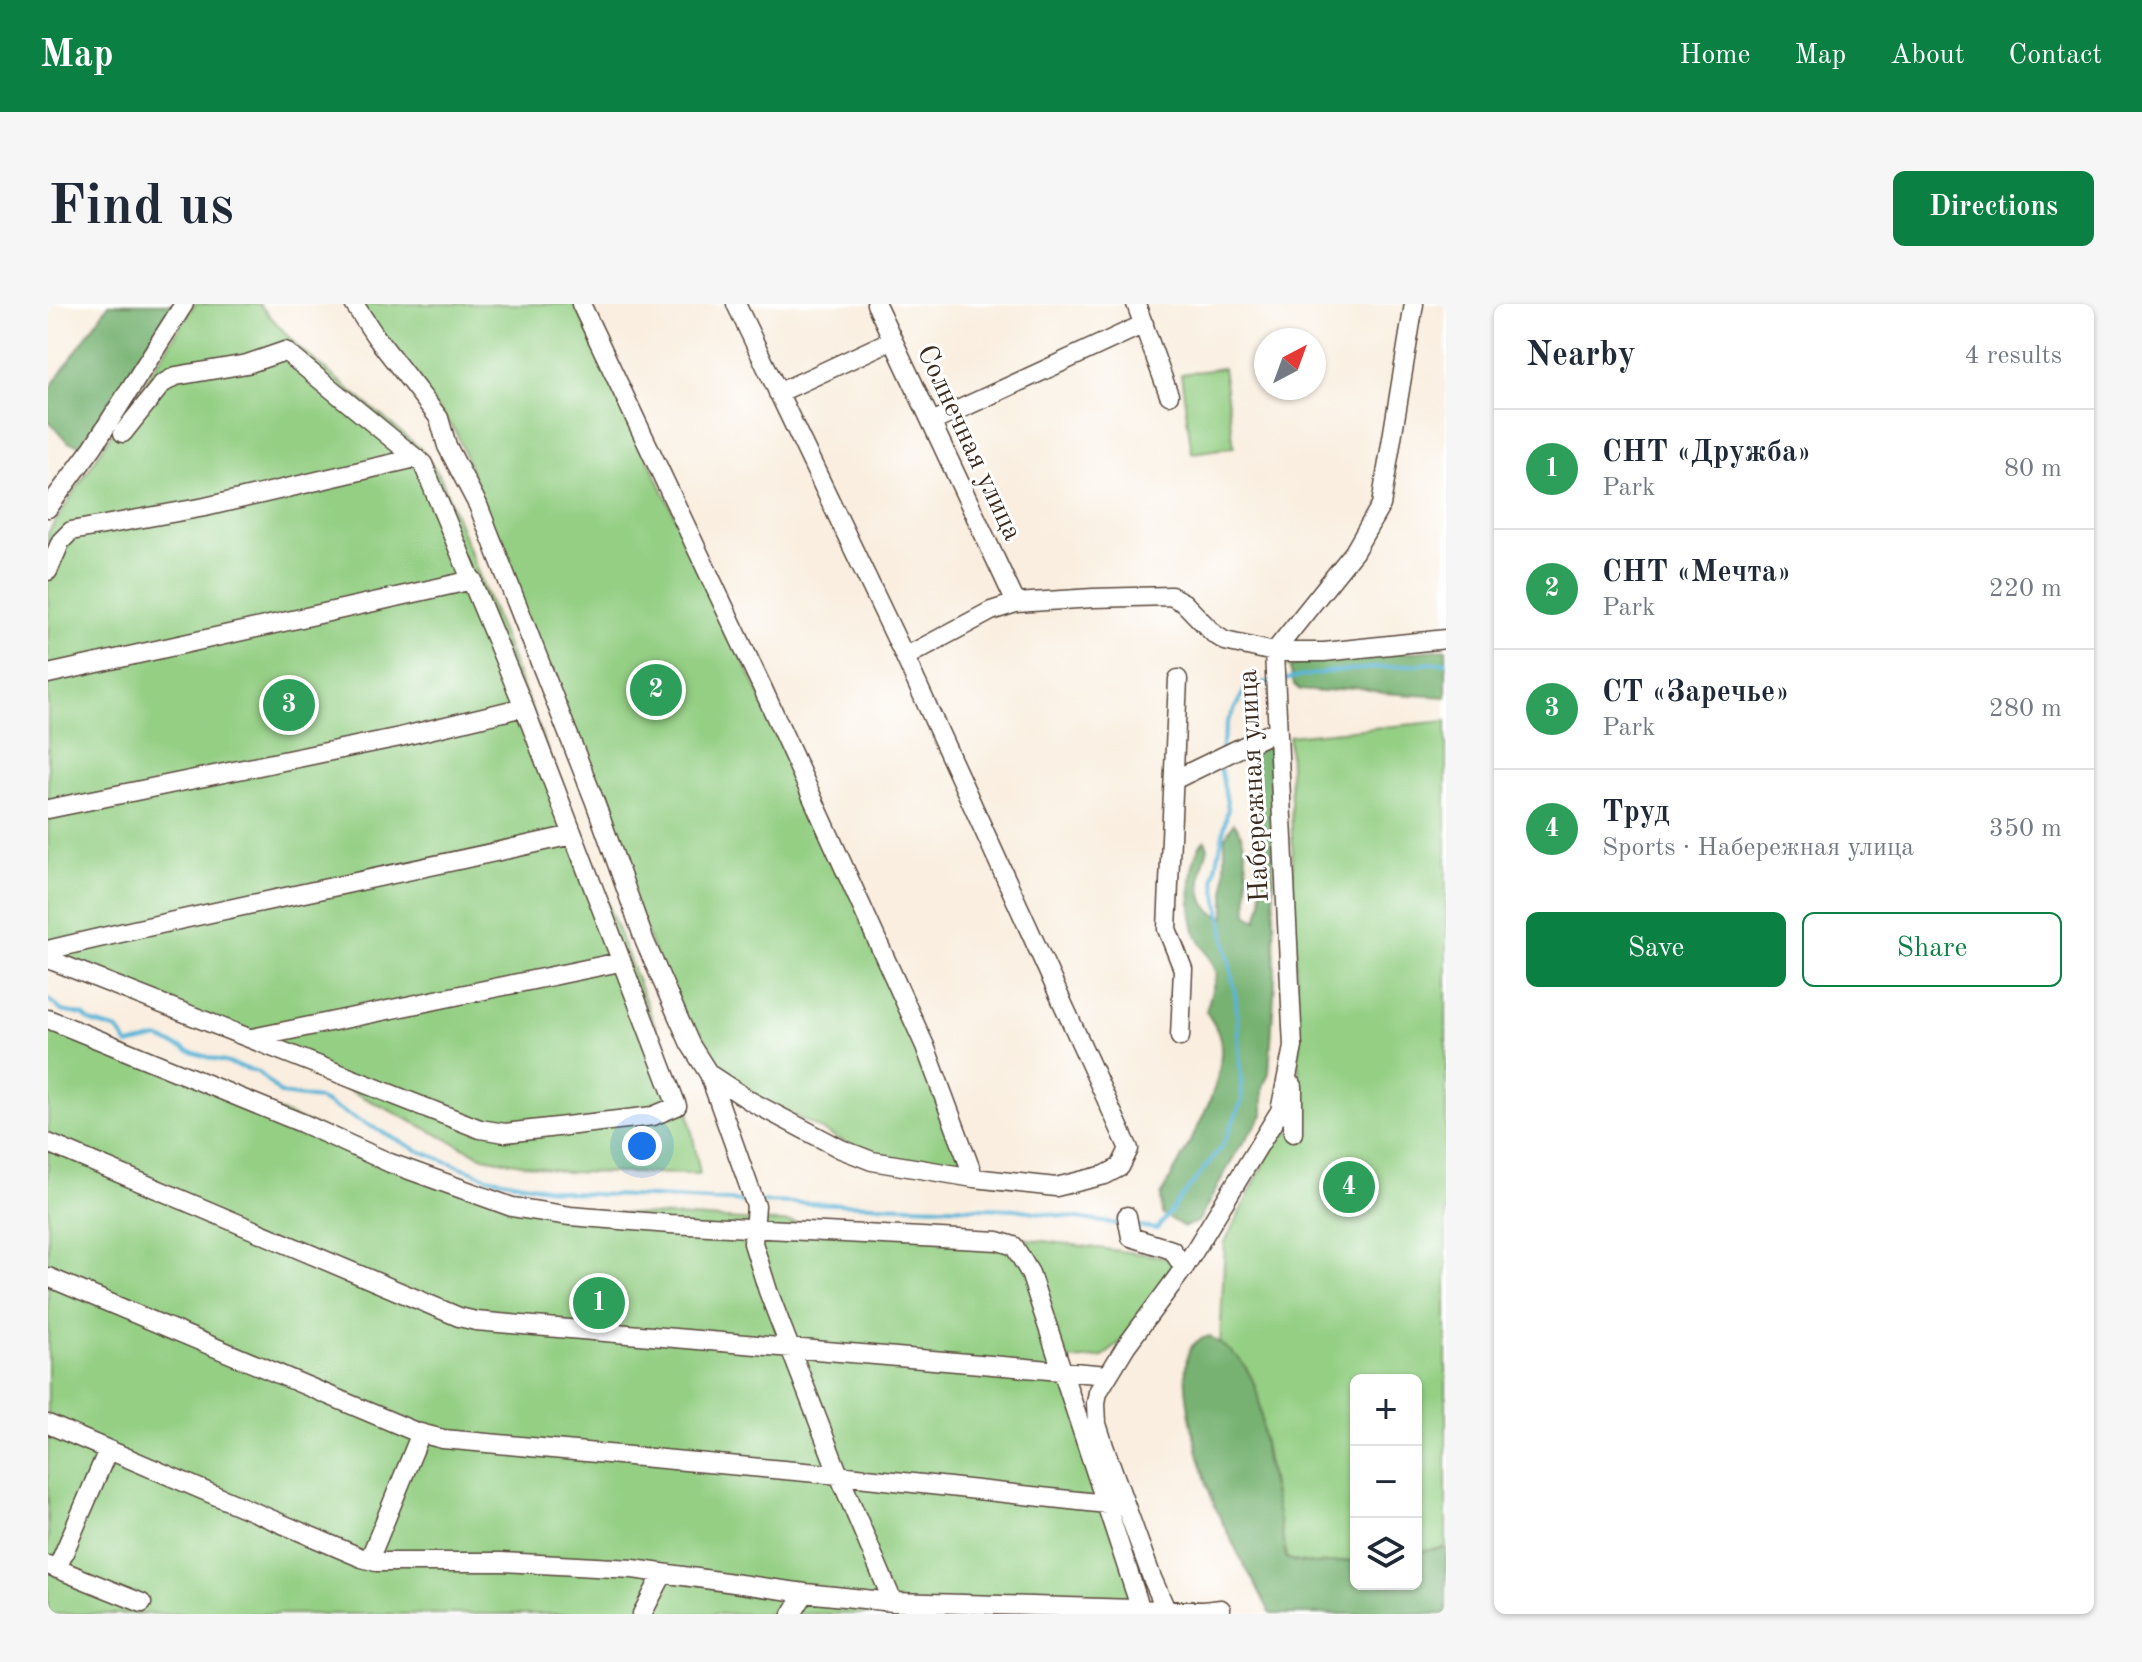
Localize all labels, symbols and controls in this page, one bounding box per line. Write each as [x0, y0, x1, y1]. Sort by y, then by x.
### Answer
text: Map [40, 37, 114, 75]
text: Home [1679, 42, 1750, 70]
text: Map [1794, 42, 1846, 70]
text: About [1890, 42, 1965, 70]
text: Contact [2009, 42, 2102, 70]
button: Directions [1893, 171, 2094, 246]
text: Find us [48, 180, 234, 236]
north arrow [1254, 328, 1326, 400]
text: Nearby [1526, 339, 1636, 373]
street label: Солнечная улица [911, 341, 1026, 545]
text: 4 results [1964, 343, 2062, 369]
text: СНТ «Дружба» [1602, 438, 1812, 468]
text: 1 [1544, 456, 1560, 482]
text: 80 m [2004, 456, 2062, 482]
text: Park [1602, 475, 1656, 501]
text: СНТ «Мечта» [1602, 558, 1791, 588]
text: 2 [1544, 576, 1560, 602]
text: 220 m [1989, 576, 2062, 602]
text: Park [1602, 595, 1656, 621]
pin: 2 [630, 660, 682, 720]
street label: Набережная улица [1235, 668, 1275, 903]
pin: 3 [263, 675, 315, 735]
text: СТ «Заречье» [1602, 678, 1790, 708]
text: 3 [1544, 696, 1560, 722]
text: 280 m [1989, 696, 2062, 722]
text: Park [1602, 715, 1656, 741]
text: Труд [1602, 798, 1670, 828]
text: 4 [1544, 816, 1560, 842]
text: 350 m [1989, 816, 2062, 842]
text: Sports · Набережная улица [1602, 835, 1914, 861]
button: Save [1526, 912, 1786, 987]
button: Share [1802, 912, 2062, 987]
your location [622, 1126, 662, 1166]
pin: 4 [1323, 1157, 1375, 1217]
pin: 1 [573, 1273, 625, 1333]
map controls [1350, 1374, 1422, 1590]
button: + [1350, 1374, 1422, 1446]
button: − [1350, 1446, 1422, 1518]
button: layers [1350, 1518, 1422, 1590]

